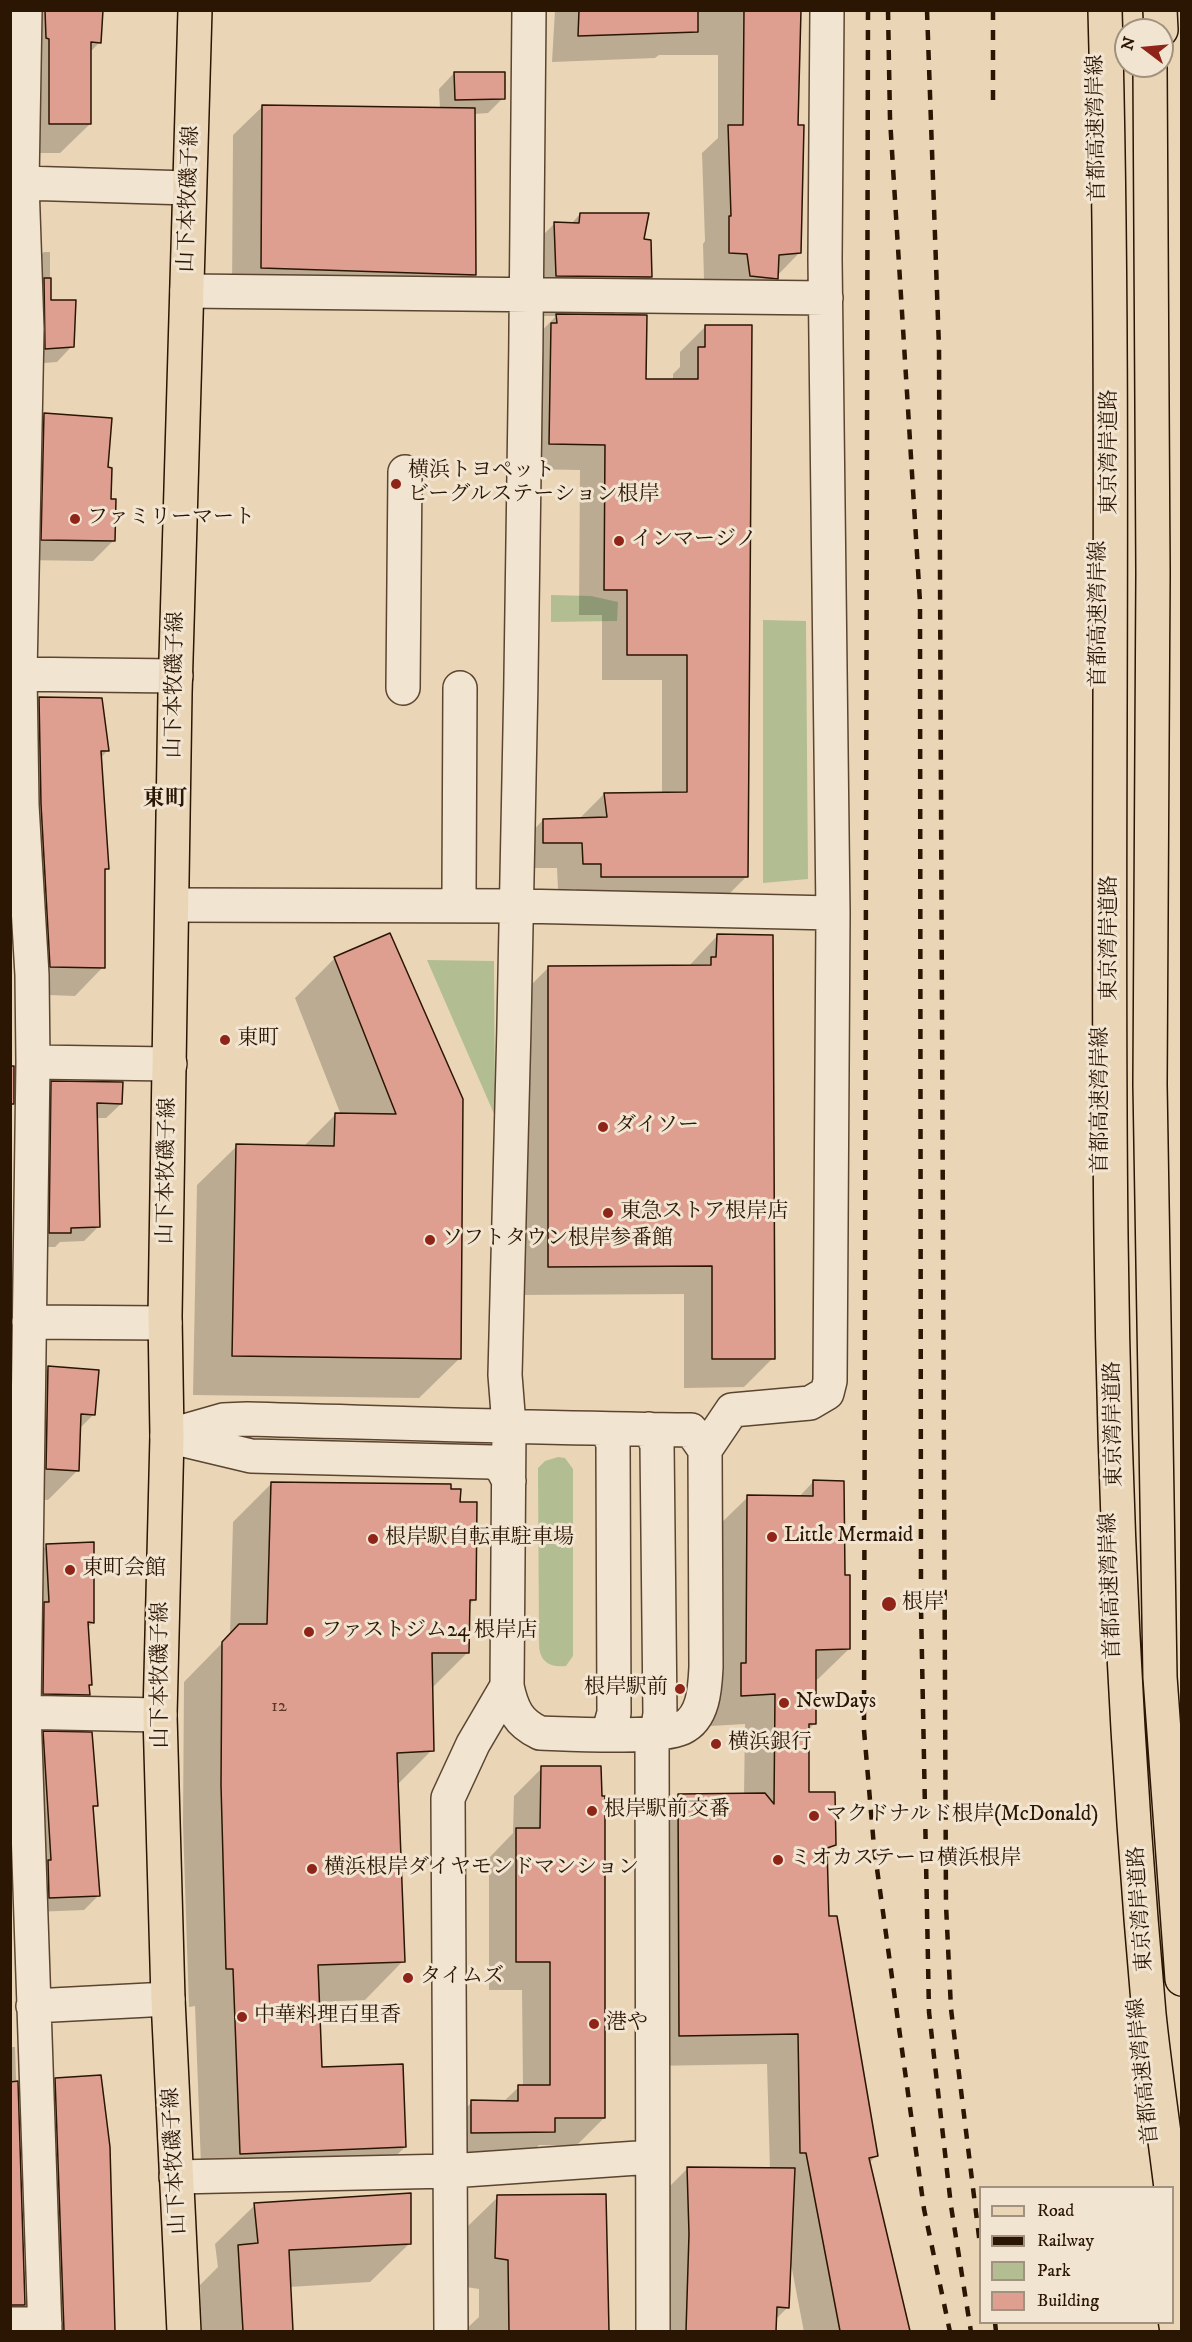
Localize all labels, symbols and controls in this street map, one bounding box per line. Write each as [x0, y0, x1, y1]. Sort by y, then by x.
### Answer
north arrow [1114, 18, 1174, 78]
text: N [1117, 35, 1140, 53]
street label: 首都高速湾岸線 [1084, 54, 1112, 202]
street label: 山下本牧磯子線 [175, 125, 205, 273]
street label: 東京湾岸道路 [1098, 389, 1124, 515]
place label: 横浜トヨペット ビーグルステーション根岸 [408, 459, 659, 509]
marker: 横浜トヨペット ビーグルステーション根岸 [389, 477, 403, 491]
place label: ファミリーマート [87, 506, 255, 532]
marker: ファミリーマート [68, 512, 82, 526]
place label: インマージノ [631, 528, 757, 554]
marker: インマージノ [612, 534, 626, 548]
street label: 首都高速湾岸線 [1087, 541, 1113, 687]
street label: 山下本牧磯子線 [162, 611, 190, 759]
district label: 東町 [143, 787, 187, 813]
street label: 東京湾岸道路 [1098, 875, 1124, 1001]
place label: 東町 [237, 1027, 279, 1053]
street label: 首都高速湾岸線 [1089, 1027, 1115, 1173]
marker: 東町 [218, 1033, 232, 1047]
street label: 山下本牧磯子線 [154, 1097, 182, 1245]
place label: ダイソー [615, 1114, 699, 1140]
marker: ダイソー [596, 1120, 610, 1134]
place label: 東急ストア根岸店 [620, 1200, 788, 1226]
marker: 東急ストア根岸店 [601, 1206, 615, 1220]
place label: ソフトタウン根岸参番館 [442, 1227, 673, 1253]
marker: ソフトタウン根岸参番館 [423, 1233, 437, 1247]
street label: 東京湾岸道路 [1101, 1361, 1129, 1487]
street label: 首都高速湾岸線 [1097, 1512, 1127, 1660]
place label: Little Mermaid [784, 1524, 913, 1550]
place label: 根岸駅自転車駐車場 [385, 1526, 574, 1552]
marker: Little Mermaid [765, 1530, 779, 1544]
marker: 根岸駅自転車駐車場 [366, 1532, 380, 1546]
place label: 東町会館 [82, 1557, 166, 1583]
marker: 東町会館 [63, 1563, 77, 1577]
place label: 根岸 [902, 1591, 944, 1617]
marker: 根岸 [880, 1595, 898, 1613]
street label: 山下本牧磯子線 [149, 1602, 175, 1748]
place label: ファストジム24 根岸店 [321, 1619, 537, 1645]
marker: ファストジム24 根岸店 [302, 1625, 316, 1639]
place label: 根岸駅前 [584, 1676, 668, 1702]
marker: 根岸駅前 [673, 1682, 687, 1696]
place label: NewDays [796, 1690, 876, 1716]
house number: 12 [271, 1696, 287, 1718]
marker: NewDays [777, 1696, 791, 1710]
place label: 横浜銀行 [728, 1731, 812, 1757]
marker: 横浜銀行 [709, 1737, 723, 1751]
place label: 根岸駅前交番 [604, 1798, 730, 1824]
place label: マクドナルド根岸(McDonald) [826, 1803, 1098, 1829]
marker: 根岸駅前交番 [585, 1804, 599, 1818]
marker: マクドナルド根岸(McDonald) [807, 1809, 821, 1823]
street label: 東京湾岸道路 [1125, 1845, 1159, 1973]
place label: ミオカステーロ横浜根岸 [790, 1847, 1021, 1873]
marker: ミオカステーロ横浜根岸 [771, 1853, 785, 1867]
place label: 横浜根岸ダイヤモンドマンション [324, 1856, 639, 1882]
marker: 横浜根岸ダイヤモンドマンション [305, 1862, 319, 1876]
place label: タイムズ [420, 1965, 504, 1991]
marker: タイムズ [401, 1971, 415, 1985]
street label: 首都高速湾岸線 [1125, 1997, 1165, 2145]
place label: 中華料理百里香 [254, 2004, 401, 2030]
marker: 中華料理百里香 [235, 2010, 249, 2024]
place label: 港や [606, 2011, 648, 2037]
marker: 港や [587, 2017, 601, 2031]
street label: 山下本牧磯子線 [160, 2087, 192, 2235]
legend [979, 2186, 1174, 2324]
text: Road [1037, 2200, 1074, 2222]
text: Railway [1037, 2230, 1094, 2252]
text: Park [1037, 2260, 1071, 2282]
text: Building [1037, 2290, 1099, 2312]

